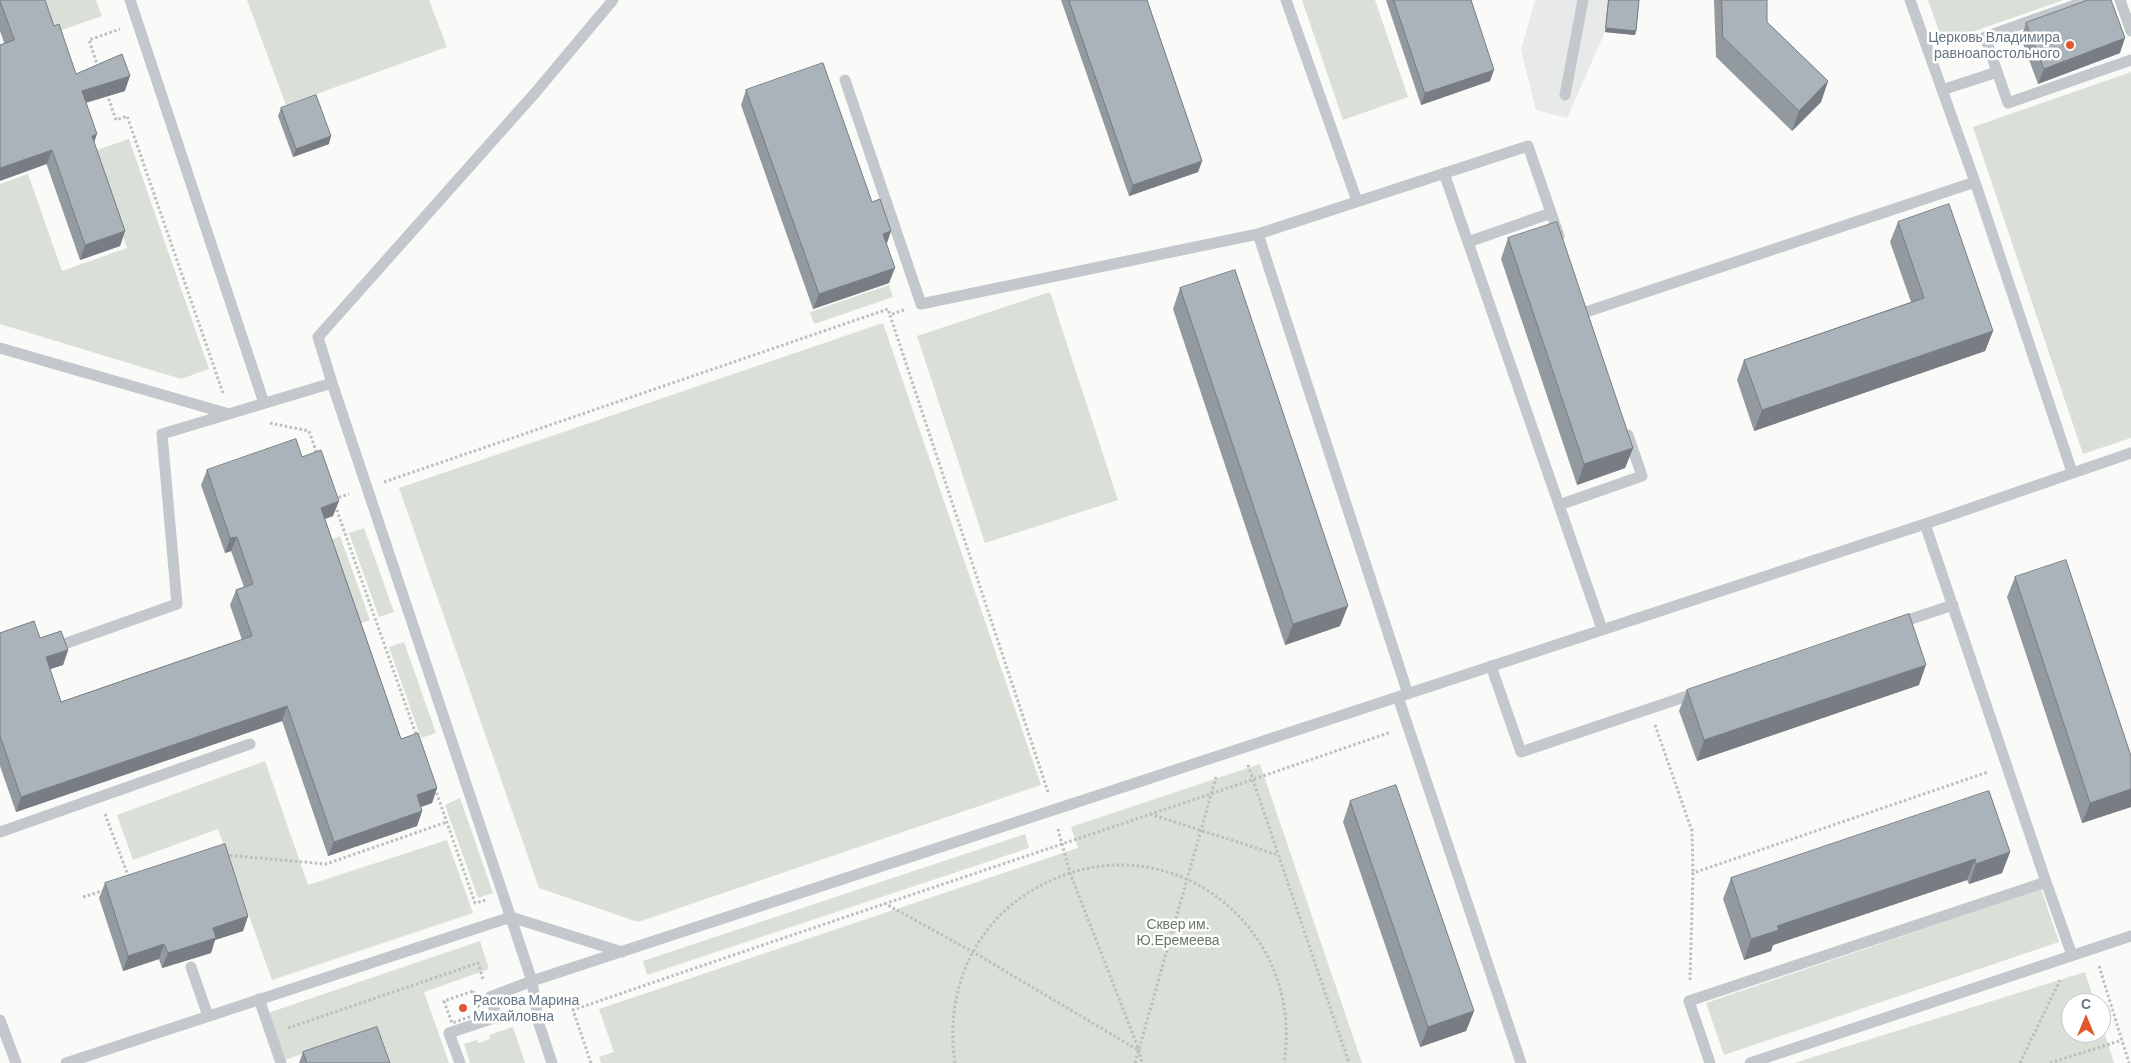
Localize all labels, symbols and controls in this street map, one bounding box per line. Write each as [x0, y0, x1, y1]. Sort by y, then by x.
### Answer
place label: Церковь Владимира равноапостольного [1928, 29, 2060, 62]
marker: Церковь Владимира равноапостольного [2064, 39, 2076, 51]
park label: Сквер им. Ю.Еремеева [1136, 916, 1220, 949]
place label: Раскова Марина Михайловна [473, 992, 579, 1024]
north arrow [2061, 993, 2111, 1043]
text: С [2081, 995, 2091, 1012]
marker: Раскова Марина Михайловна [457, 1002, 469, 1014]

